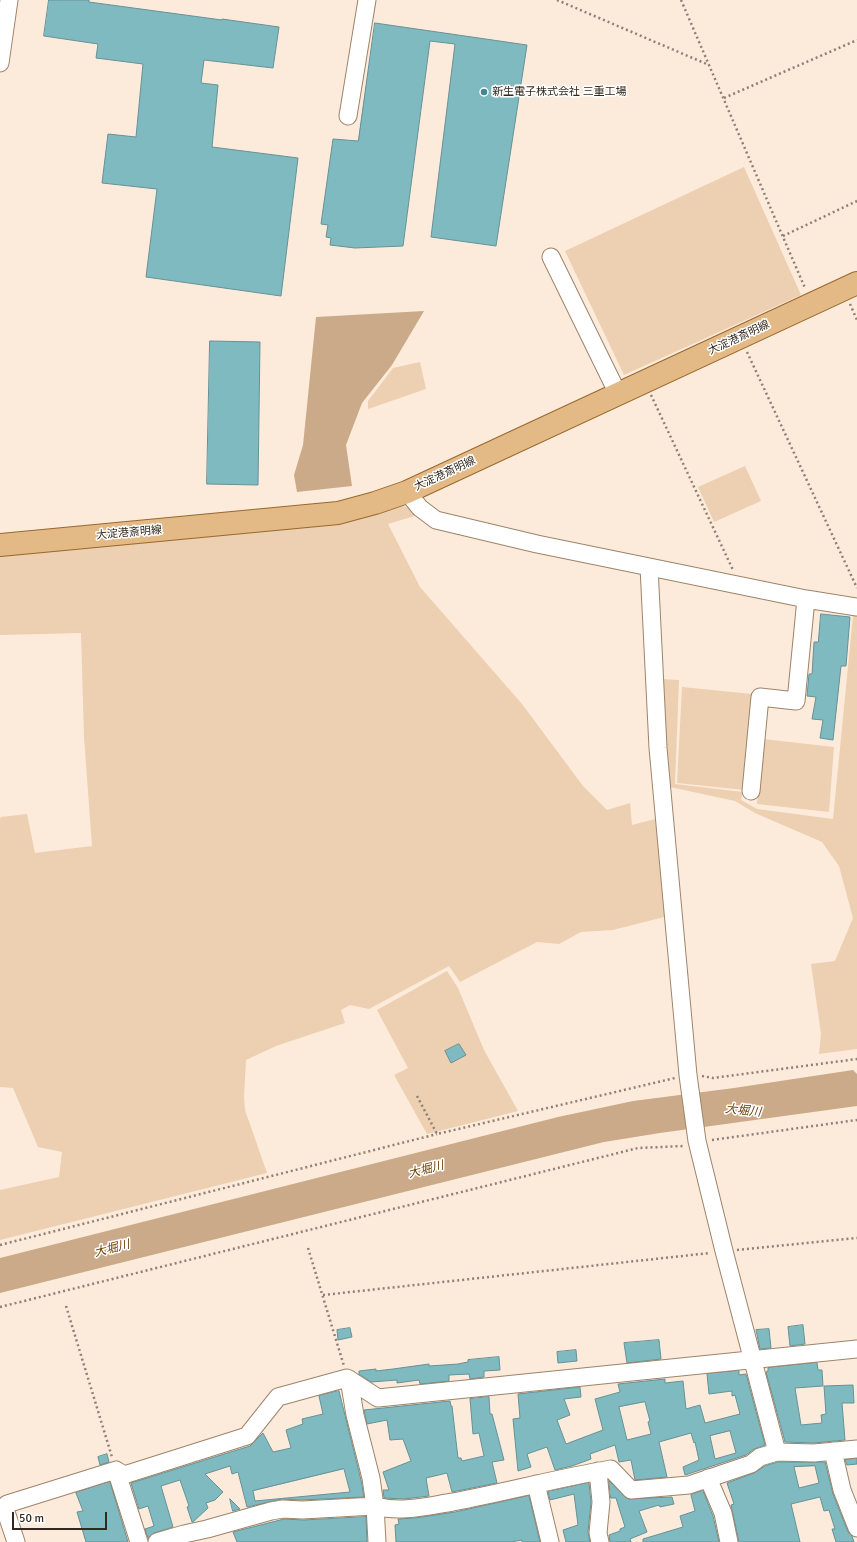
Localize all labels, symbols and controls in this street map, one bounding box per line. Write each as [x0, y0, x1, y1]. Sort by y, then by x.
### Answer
place label: 新生電子株式会社 三重工場 [492, 85, 626, 99]
marker: 新生電子株式会社 三重工場 [479, 87, 489, 97]
street label: 大淀港斎明線 [706, 318, 772, 358]
street label: 大淀港斎明線 [412, 454, 478, 494]
street label: 大淀港斎明線 [96, 524, 162, 542]
water label: 大堀川 [724, 1102, 762, 1120]
water label: 大堀川 [407, 1159, 445, 1181]
water label: 大堀川 [93, 1238, 131, 1260]
scale bar [14, 1504, 109, 1530]
text: 50 m [19, 1511, 44, 1526]

